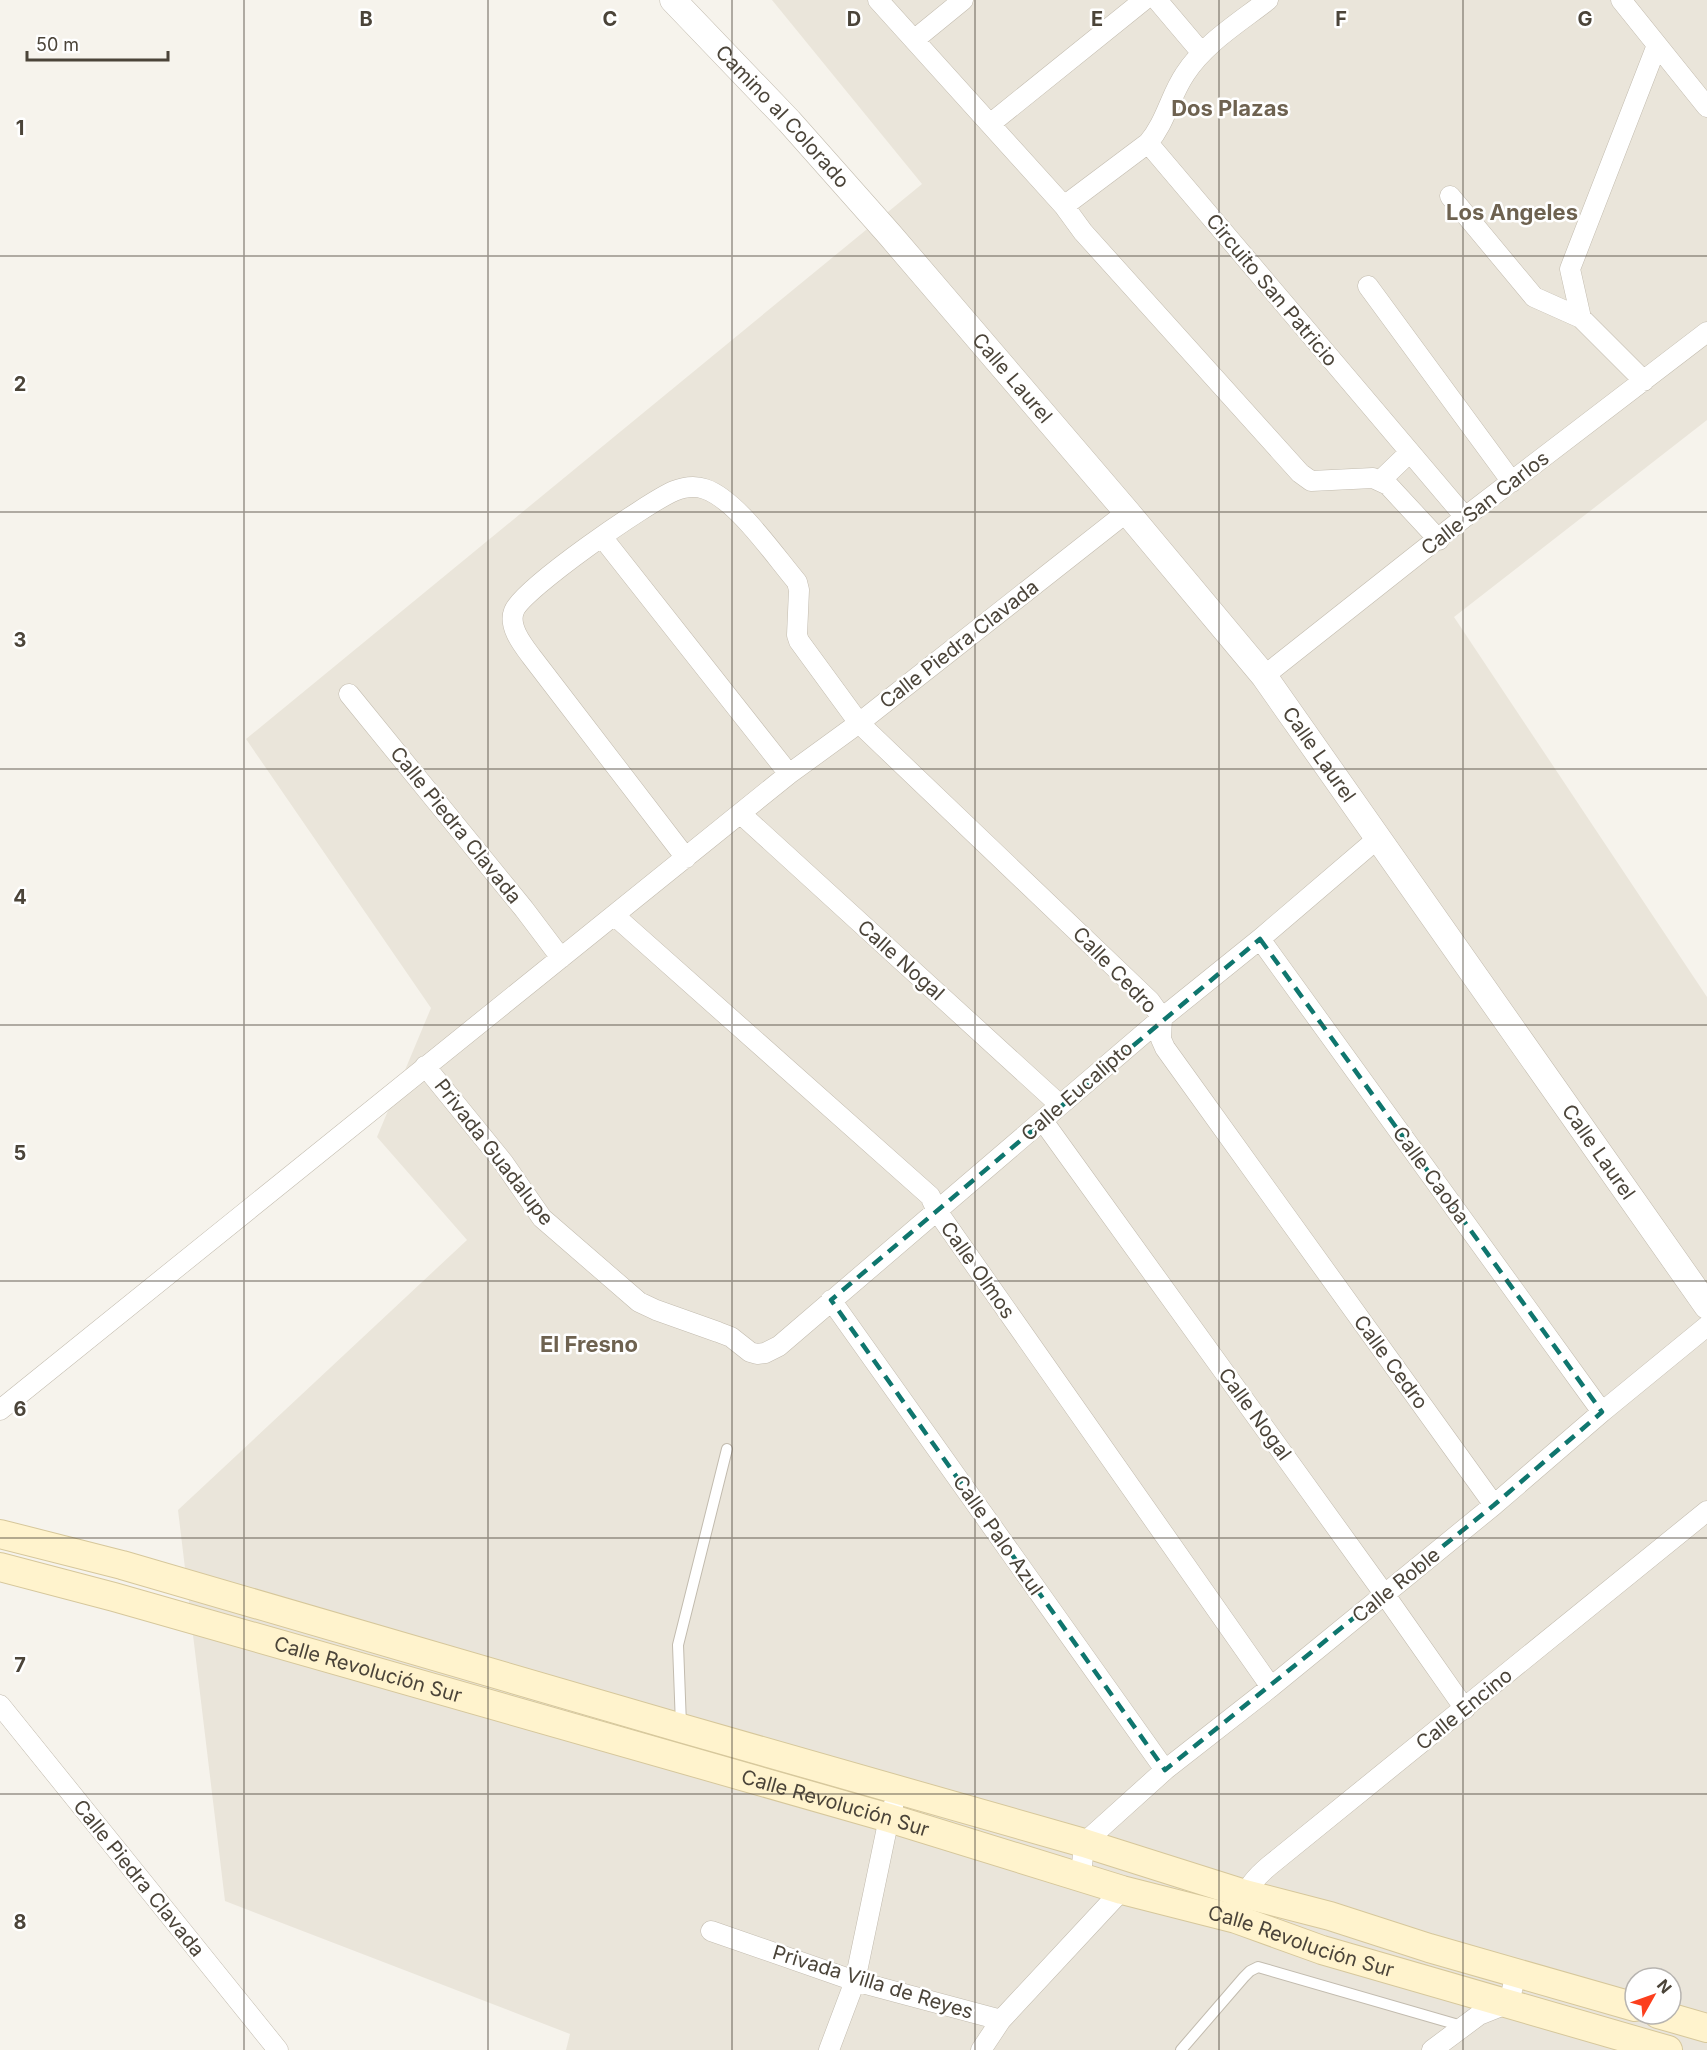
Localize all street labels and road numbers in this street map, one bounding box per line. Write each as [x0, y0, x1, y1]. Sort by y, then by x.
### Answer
street label: Camino al Colorado [711, 40, 855, 193]
street label: Circuito San Patricio [1201, 209, 1343, 371]
street label: Calle Laurel [967, 328, 1057, 428]
street label: Calle San Carlos [1416, 446, 1554, 560]
street label: Calle Piedra Clavada [875, 575, 1043, 713]
street label: Calle Laurel [1277, 702, 1361, 807]
street label: Calle Piedra Clavada [385, 742, 527, 908]
street label: Calle Nogal [853, 915, 949, 1005]
street label: Calle Cedro [1068, 922, 1162, 1018]
street label: Calle Eucalipto [1016, 1036, 1138, 1146]
street label: Privada Guadalupe [429, 1074, 559, 1230]
street label: Calle Laurel [1557, 1100, 1640, 1204]
street label: Calle Caoba [1388, 1122, 1474, 1228]
street label: Calle Olmos [936, 1217, 1020, 1323]
street label: Calle Cedro [1349, 1310, 1433, 1414]
street label: Calle Nogal [1213, 1363, 1297, 1465]
street label: Calle Palo Azul [948, 1470, 1048, 1600]
street label: Calle Roble [1347, 1542, 1445, 1628]
street label: Calle Revolución Sur [271, 1631, 465, 1708]
street label: Calle Encino [1411, 1663, 1517, 1755]
street label: Calle Revolución Sur [739, 1765, 932, 1842]
street label: Calle Piedra Clavada [68, 1795, 210, 1961]
street label: Calle Revolución Sur [1206, 1900, 1397, 1982]
street label: Privada Villa de Reyes [770, 1940, 976, 2024]

